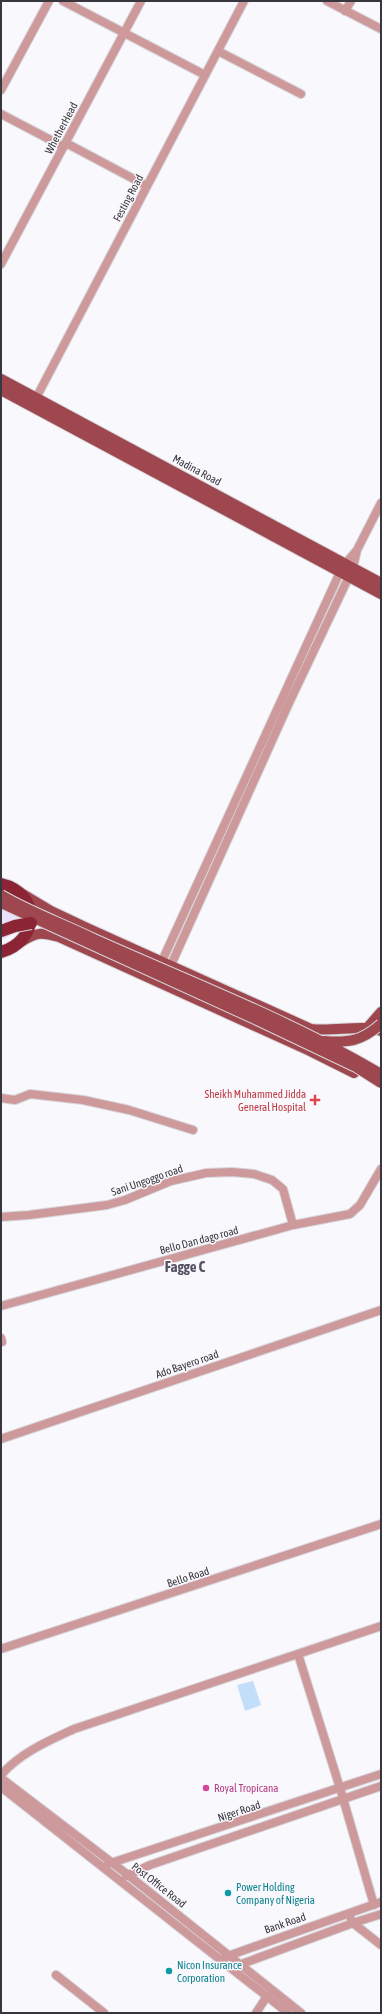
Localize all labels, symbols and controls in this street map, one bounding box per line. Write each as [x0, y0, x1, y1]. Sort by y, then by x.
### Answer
street label: WhetherHead [42, 100, 80, 156]
street label: Festing Road [111, 173, 145, 223]
street label: Madina Road [171, 452, 223, 488]
place label: Sheikh Muhammed Jidda General Hospital [205, 1088, 306, 1113]
marker: Sheikh Muhammed Jidda General Hospital [309, 1094, 321, 1106]
street label: Sani Ungoggo road [110, 1162, 184, 1198]
street label: Bello Dan dago road [158, 1224, 240, 1256]
district label: Fagge C [165, 1258, 206, 1275]
street label: Ado Bayero road [154, 1348, 220, 1380]
street label: Bello Road [165, 1565, 211, 1589]
place label: Royal Tropicana [214, 1782, 278, 1794]
marker: Royal Tropicana [201, 1783, 211, 1793]
street label: Niger Road [216, 1798, 262, 1824]
street label: Post Office Road [129, 1860, 189, 1910]
place label: Power Holding Company of Nigeria [236, 1881, 315, 1906]
marker: Power Holding Company of Nigeria [223, 1888, 233, 1898]
street label: Bank Road [263, 1910, 307, 1936]
place label: Nicon Insurance Corporation [177, 1959, 242, 1984]
marker: Nicon Insurance Corporation [164, 1966, 174, 1976]

